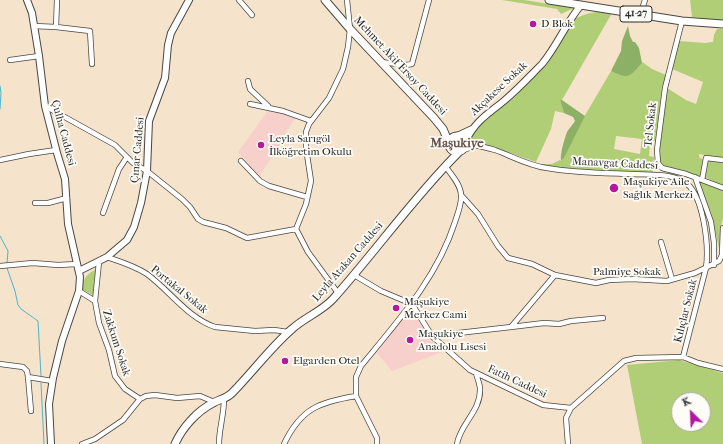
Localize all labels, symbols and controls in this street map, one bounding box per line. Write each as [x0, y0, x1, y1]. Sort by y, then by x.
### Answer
road number: 41-27 [620, 6, 652, 22]
street label: Mehmet Akif Ersoy Caddesi [351, 14, 449, 118]
place label: D Blok [541, 17, 573, 31]
marker: D Blok [528, 19, 538, 29]
street label: Akçakese Sokak [468, 59, 530, 119]
street label: Çulha Caddesi [48, 99, 78, 167]
street label: Tel Sokak [642, 102, 660, 148]
street label: Çınar Caddesi [129, 116, 147, 184]
place label: Leyla Sarıgöl İlköğretim Okulu [269, 132, 352, 158]
district label: Maşukiye [430, 136, 484, 152]
marker: Leyla Sarıgöl İlköğretim Okulu [256, 140, 266, 150]
street label: Manavgat Caddesi [572, 155, 658, 173]
place label: Maşukiye Aile Sağlık Merkezi [623, 175, 693, 201]
marker: Maşukiye Aile Sağlık Merkezi [608, 182, 620, 194]
street label: Leyla Atakan Caddesi [310, 220, 386, 304]
street label: Portakal Sokak [148, 263, 210, 317]
street label: Palmiye Sokak [593, 265, 661, 279]
street label: Kılıçlar Sokak [672, 278, 700, 344]
place label: Maşukiye Merkez Cami [404, 295, 467, 321]
marker: Maşukiye Merkez Cami [391, 303, 401, 313]
street label: Zakkum Sokak [99, 308, 133, 378]
place label: Maşukiye Anadolu Lisesi [418, 327, 486, 353]
marker: Maşukiye Anadolu Lisesi [405, 335, 415, 345]
place label: Elgarden Otel [293, 354, 359, 368]
marker: Elgarden Otel [280, 356, 290, 366]
street label: Fatih Caddesi [485, 363, 549, 401]
north arrow [671, 392, 711, 432]
text: K [680, 394, 693, 409]

